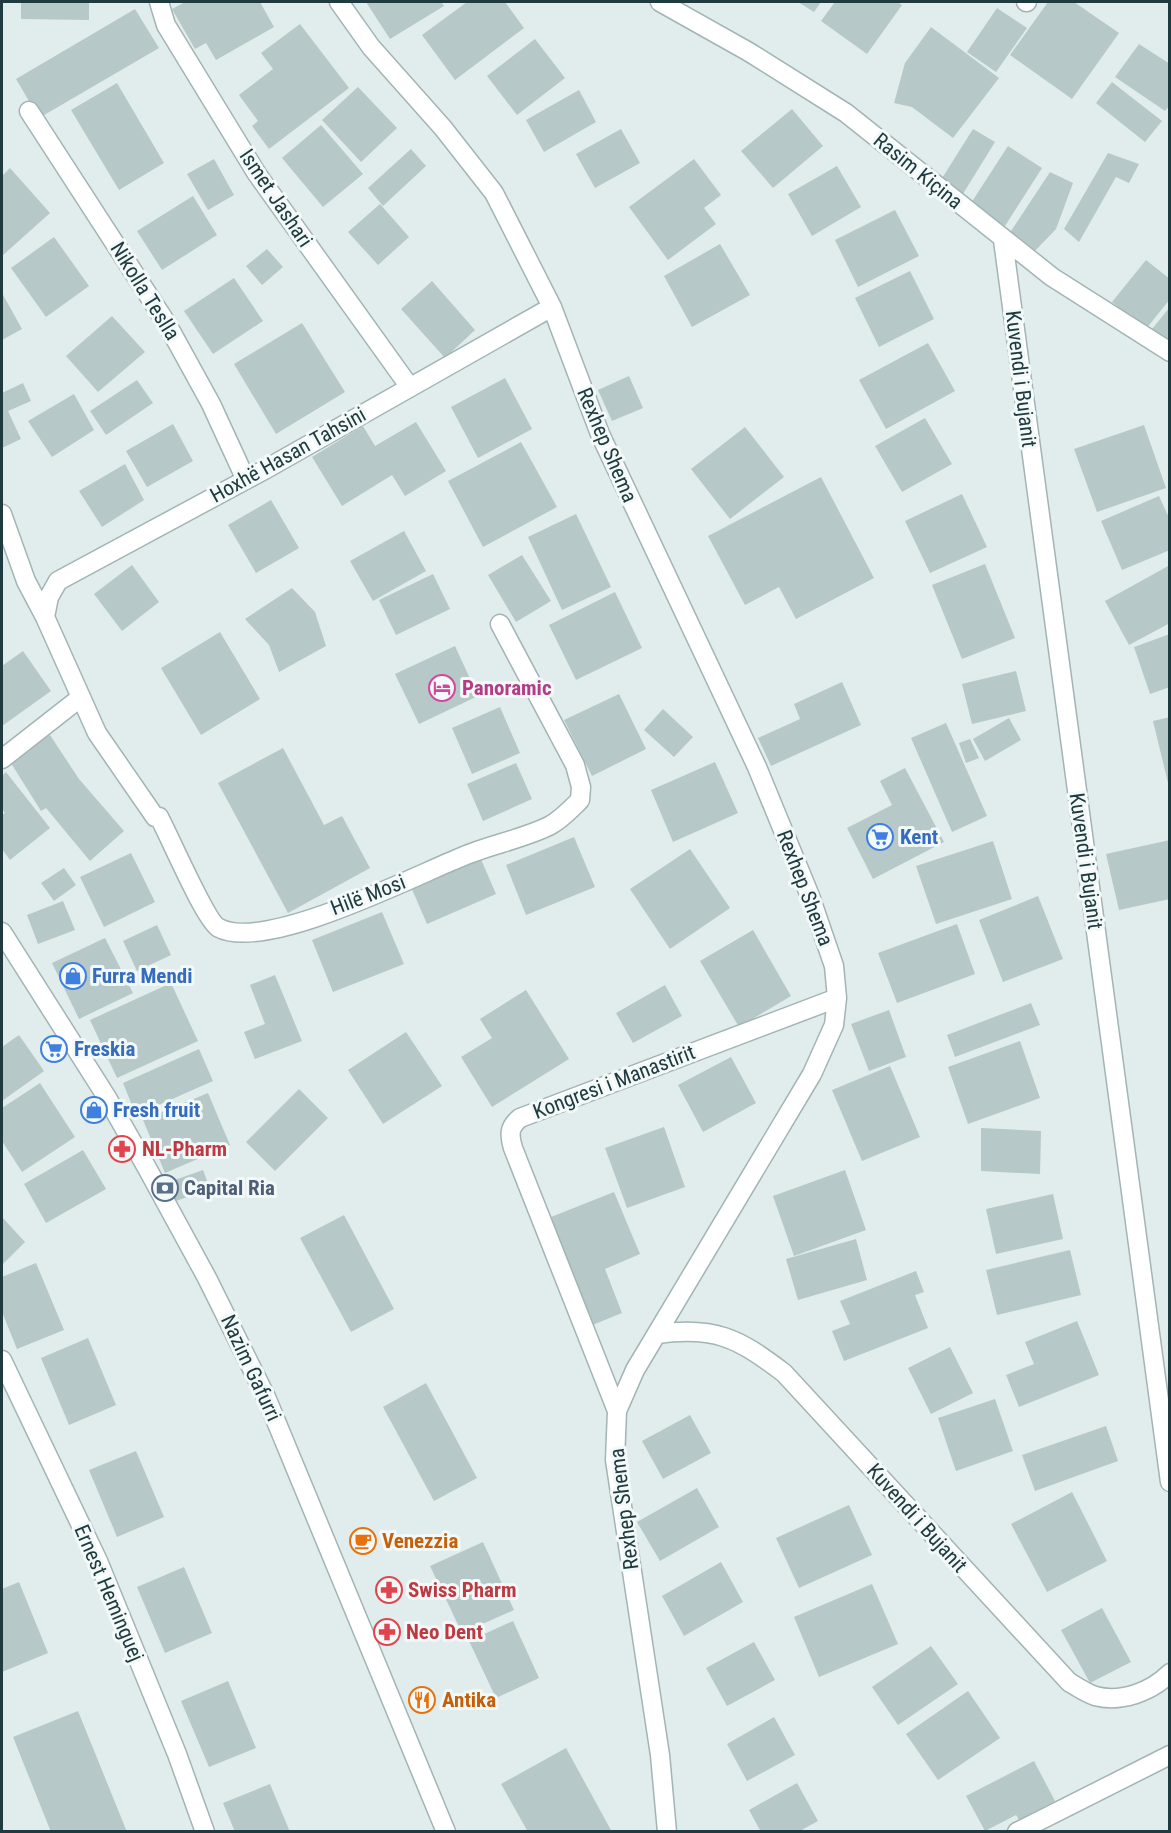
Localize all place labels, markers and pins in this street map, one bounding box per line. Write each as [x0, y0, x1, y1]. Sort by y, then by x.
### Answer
hotel icon: Panoramic [427, 673, 457, 703]
place label: Panoramic [462, 676, 552, 700]
supermarket icon: Kent [865, 822, 895, 852]
place label: Kent [900, 825, 938, 849]
shop icon: Furra Mendi [58, 961, 88, 991]
place label: Furra Mendi [92, 964, 192, 988]
supermarket icon: Freskia [39, 1034, 69, 1064]
place label: Freskia [74, 1037, 135, 1061]
shop icon: Fresh fruit [79, 1095, 109, 1125]
place label: Fresh fruit [113, 1098, 200, 1122]
pharmacy icon: NL-Pharm [107, 1134, 137, 1164]
place label: NL-Pharm [142, 1137, 227, 1161]
bank icon: Capital Ria [150, 1173, 180, 1203]
place label: Capital Ria [184, 1176, 275, 1200]
cafe icon: Venezzia [348, 1526, 378, 1556]
place label: Venezzia [382, 1529, 458, 1553]
pharmacy icon: Swiss Pharm [374, 1575, 404, 1605]
place label: Swiss Pharm [408, 1578, 517, 1602]
pharmacy icon: Neo Dent [372, 1617, 402, 1647]
place label: Neo Dent [406, 1620, 483, 1644]
restaurant icon: Antika [407, 1685, 437, 1715]
place label: Antika [442, 1688, 496, 1712]

